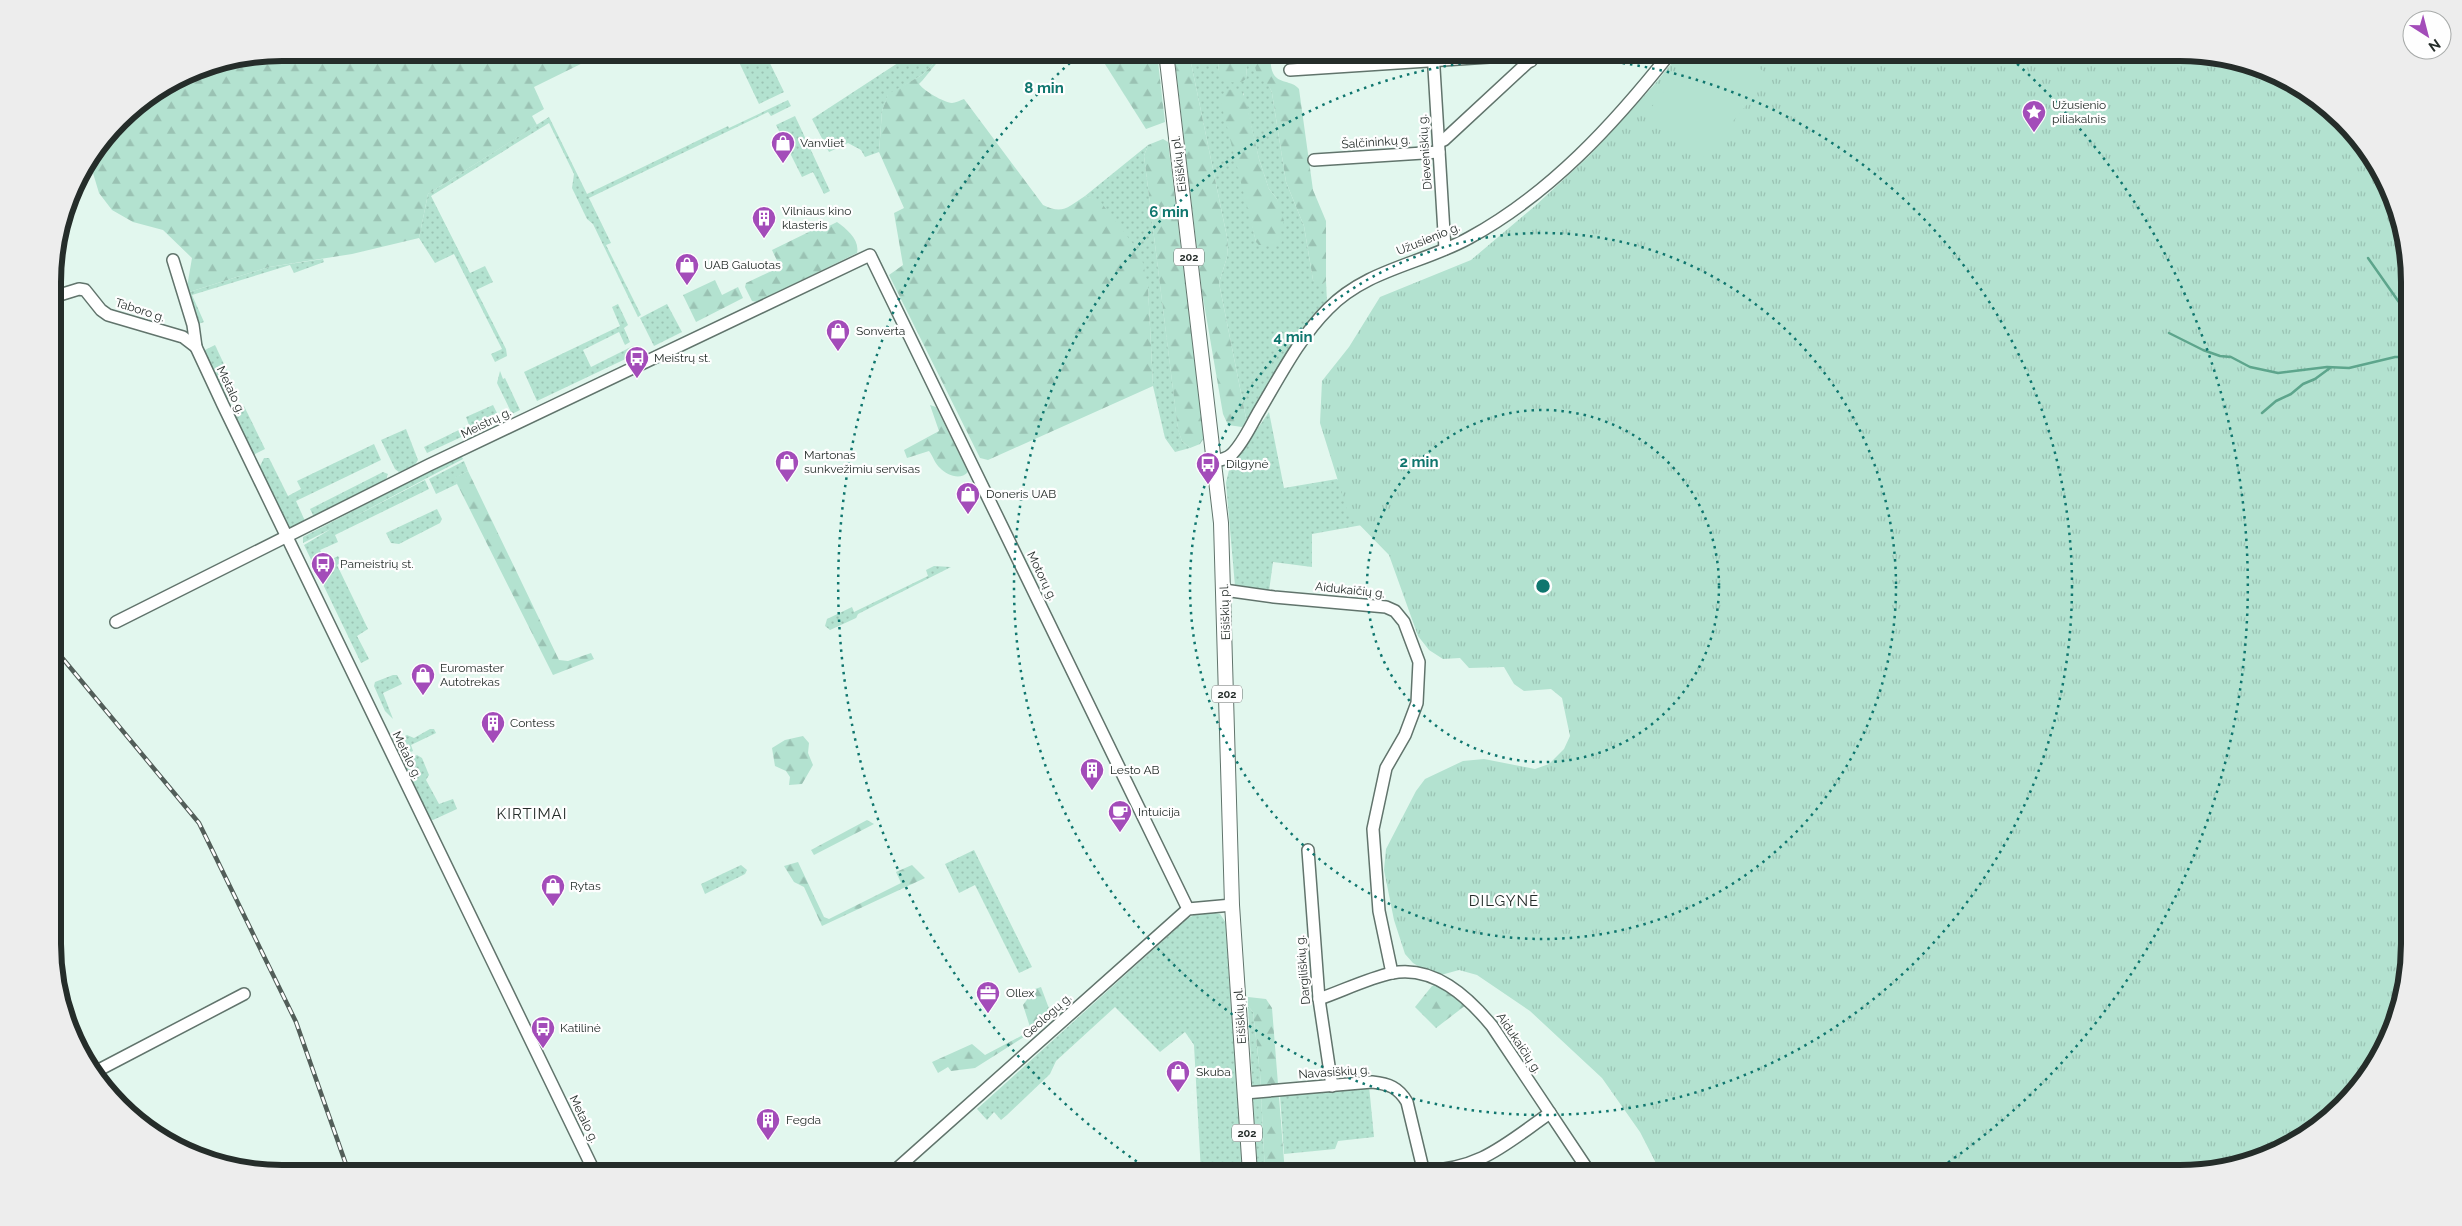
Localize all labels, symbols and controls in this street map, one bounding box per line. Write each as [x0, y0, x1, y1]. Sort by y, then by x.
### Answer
north arrow [2402, 10, 2452, 60]
text: N [2426, 36, 2444, 55]
text: 8 min [1024, 79, 1064, 97]
place label: Užusienio piliakalnis [2052, 98, 2106, 126]
place icon: Užusienio piliakalnis [2021, 99, 2047, 133]
street label: Dieveniškių g. [1415, 114, 1435, 190]
shop icon: Vanvliet [770, 130, 796, 164]
street label: Šalčininkų g. [1341, 133, 1411, 151]
street label: Eišiškių pl. [1169, 135, 1189, 193]
place label: Vanvliet [800, 136, 844, 150]
text: 6 min [1149, 203, 1189, 221]
place label: Vilniaus kino klasteris [782, 204, 851, 232]
building icon: Vilniaus kino klasteris [751, 205, 777, 239]
street label: Užusienio g. [1394, 220, 1462, 258]
road number: 202 [1174, 248, 1204, 266]
shop icon: UAB Galuotas [674, 252, 700, 286]
place label: UAB Galuotas [704, 258, 781, 272]
street label: Taboro g. [114, 295, 166, 325]
shop icon: Sonverta [825, 318, 851, 352]
place label: Sonverta [856, 324, 905, 338]
text: 4 min [1273, 328, 1313, 346]
bus stop icon: Meistrų st. [624, 345, 650, 379]
place label: Meistrų st. [654, 351, 710, 365]
street label: Metalo g. [214, 364, 248, 416]
street label: Meistrų g. [459, 405, 513, 441]
place label: Martonas sunkvežimiu servisas [804, 448, 920, 476]
shop icon: Martonas sunkvežimiu servisas [774, 449, 800, 483]
bus stop icon: Dilgynė [1195, 451, 1221, 485]
text: 2 min [1400, 453, 1438, 471]
place label: Dilgynė [1226, 457, 1268, 471]
shop icon: Doneris UAB [955, 481, 981, 515]
place label: Doneris UAB [986, 487, 1056, 501]
street label: Motorų g. [1024, 549, 1060, 603]
bus stop icon: Pameistrių st. [310, 551, 336, 585]
place label: Pameistrių st. [340, 557, 414, 571]
centre of rings [1534, 577, 1552, 595]
street label: Aidukaičių g. [1315, 579, 1385, 601]
street label: Eišiškių pl. [1217, 584, 1233, 640]
place label: Euromaster Autotrekas [440, 661, 505, 689]
shop icon: Euromaster Autotrekas [410, 662, 436, 696]
road number: 202 [1212, 686, 1242, 702]
building icon: Contess [480, 710, 506, 744]
place label: Contess [510, 716, 555, 730]
street label: Metalo g. [390, 729, 424, 781]
building icon: Lesto AB [1079, 757, 1105, 791]
place label: Lesto AB [1110, 763, 1160, 777]
cafe icon: Intuicija [1107, 799, 1133, 833]
district label: KIRTIMAI [497, 805, 567, 823]
place label: Intuicija [1138, 805, 1180, 819]
shop icon: Rytas [540, 873, 566, 907]
place label: Rytas [570, 879, 601, 893]
district label: DILGYNĖ [1469, 891, 1539, 910]
street label: Dargiliškių g. [1293, 935, 1313, 1005]
office icon: Ollex [975, 980, 1001, 1014]
place label: Ollex [1006, 986, 1034, 1000]
street label: Eišiškių pl. [1231, 987, 1249, 1045]
street label: Geologų g. [1020, 991, 1074, 1041]
street label: Aidukaičių g. [1494, 1010, 1544, 1076]
bus stop icon: Katilinė [530, 1015, 556, 1049]
place label: Katilinė [560, 1021, 601, 1035]
shop icon: Skuba [1165, 1059, 1191, 1093]
street label: Navasiškių g. [1298, 1063, 1370, 1081]
place label: Skuba [1196, 1065, 1231, 1079]
street label: Metalo g. [567, 1093, 601, 1145]
building icon: Fegda [755, 1107, 781, 1141]
place label: Fegda [786, 1113, 821, 1127]
road number: 202 [1232, 1124, 1262, 1142]

